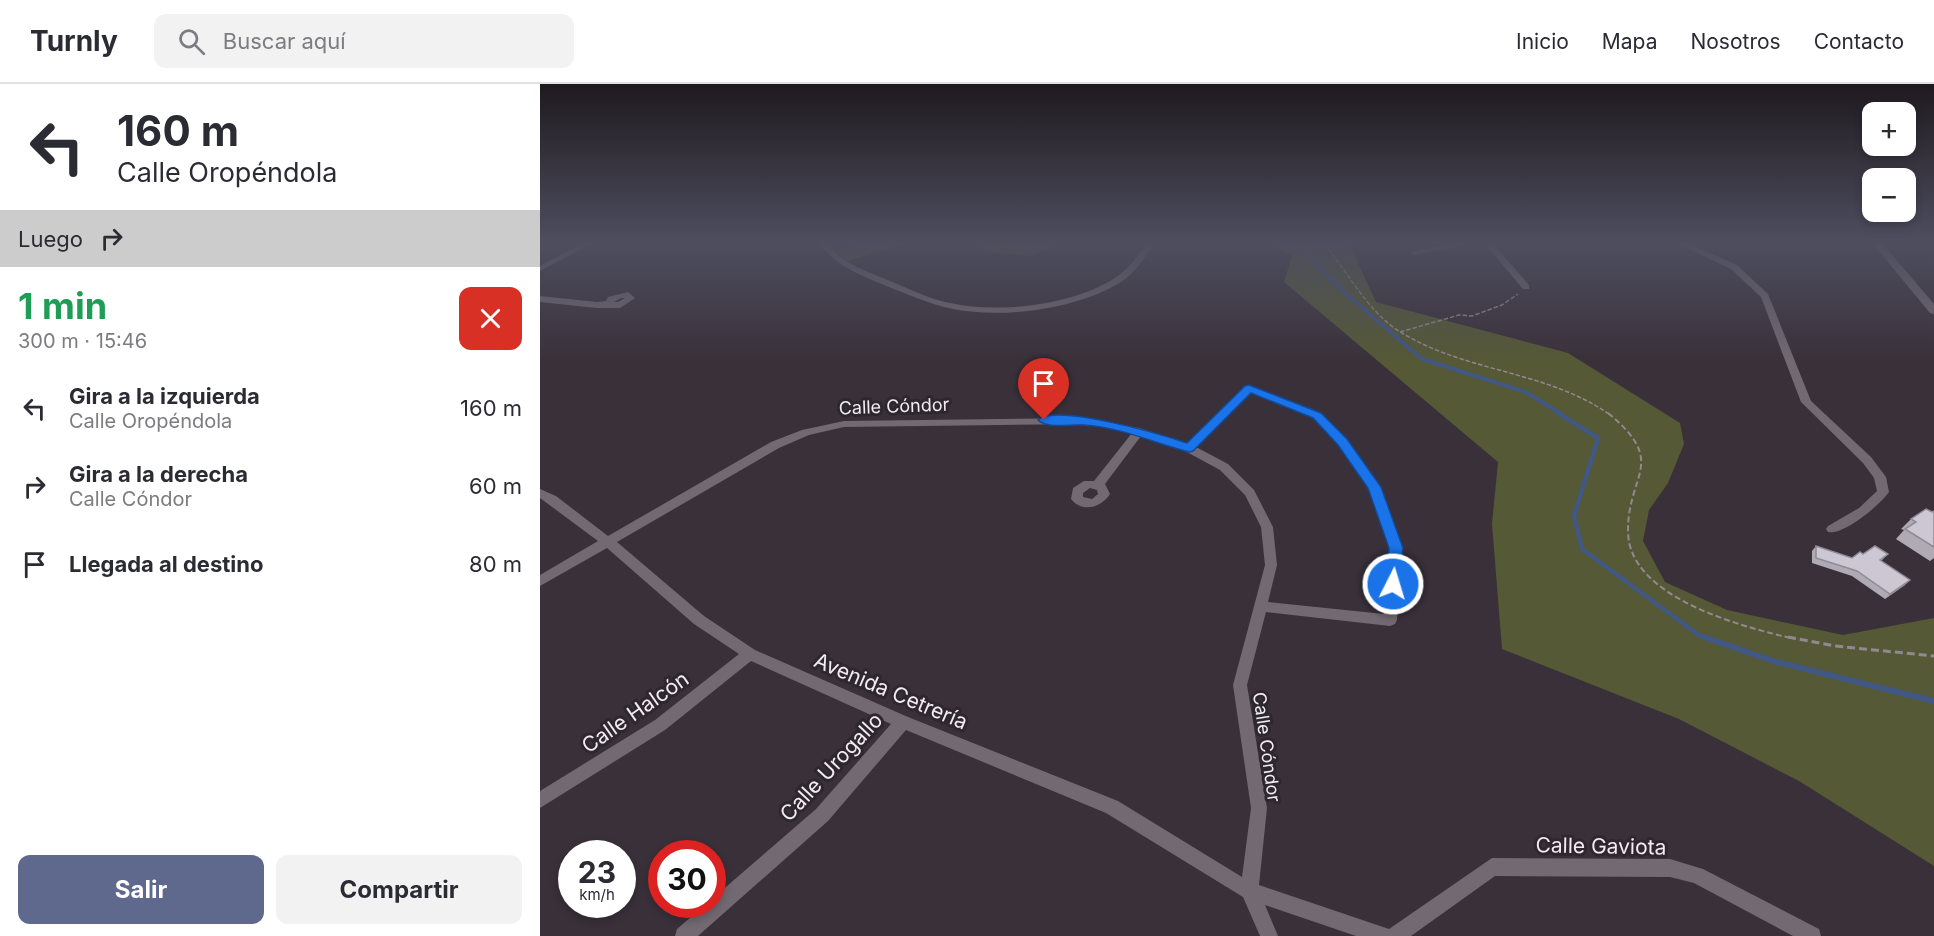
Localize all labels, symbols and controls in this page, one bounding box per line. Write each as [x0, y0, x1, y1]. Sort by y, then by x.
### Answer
search box [154, 14, 574, 68]
text: Turnly [30, 24, 118, 58]
icon: search [175, 25, 208, 58]
text: Buscar aquí [223, 28, 346, 54]
text: Inicio [1516, 29, 1569, 54]
text: Mapa [1602, 29, 1657, 54]
text: Nosotros [1690, 29, 1781, 54]
text: Contacto [1814, 29, 1904, 54]
map controls [1862, 102, 1916, 222]
button: + [1862, 102, 1916, 156]
text: 160 m [117, 105, 239, 156]
icon: left [18, 108, 96, 186]
text: Calle Oropéndola [117, 156, 338, 189]
button: − [1862, 168, 1916, 222]
icon: right [95, 222, 128, 255]
text: Luego [18, 226, 83, 252]
text: 1 min [18, 284, 107, 328]
button: close [459, 287, 522, 350]
text: 300 m · 15:46 [18, 329, 147, 353]
pin [1018, 358, 1069, 420]
icon: arrive [1027, 367, 1060, 400]
text: Gira a la izquierda [69, 383, 260, 409]
icon: left [18, 392, 51, 425]
street label: Calle Cóndor [838, 394, 950, 418]
text: 160 m [460, 395, 522, 421]
text: Calle Oropéndola [69, 409, 232, 433]
text: Gira a la derecha [69, 461, 248, 487]
icon: right [18, 470, 51, 503]
text: 60 m [469, 473, 522, 499]
text: Calle Cóndor [69, 487, 192, 511]
icon: arrive [18, 548, 51, 581]
text: Llegada al destino [69, 551, 263, 577]
text: 80 m [469, 551, 522, 577]
position arrow [1361, 552, 1425, 616]
street label: Avenida Cetrería [811, 647, 971, 735]
street label: Calle Halcón [577, 666, 693, 758]
street label: Calle Cóndor [1249, 691, 1285, 803]
street label: Calle Urogallo [775, 708, 887, 826]
street label: Calle Gaviota [1535, 832, 1667, 860]
speed limit sign: 30 [648, 840, 726, 918]
text: 23 [578, 854, 616, 890]
button: Salir [18, 855, 264, 924]
button: Compartir [276, 855, 522, 924]
text: km/h [579, 885, 615, 904]

